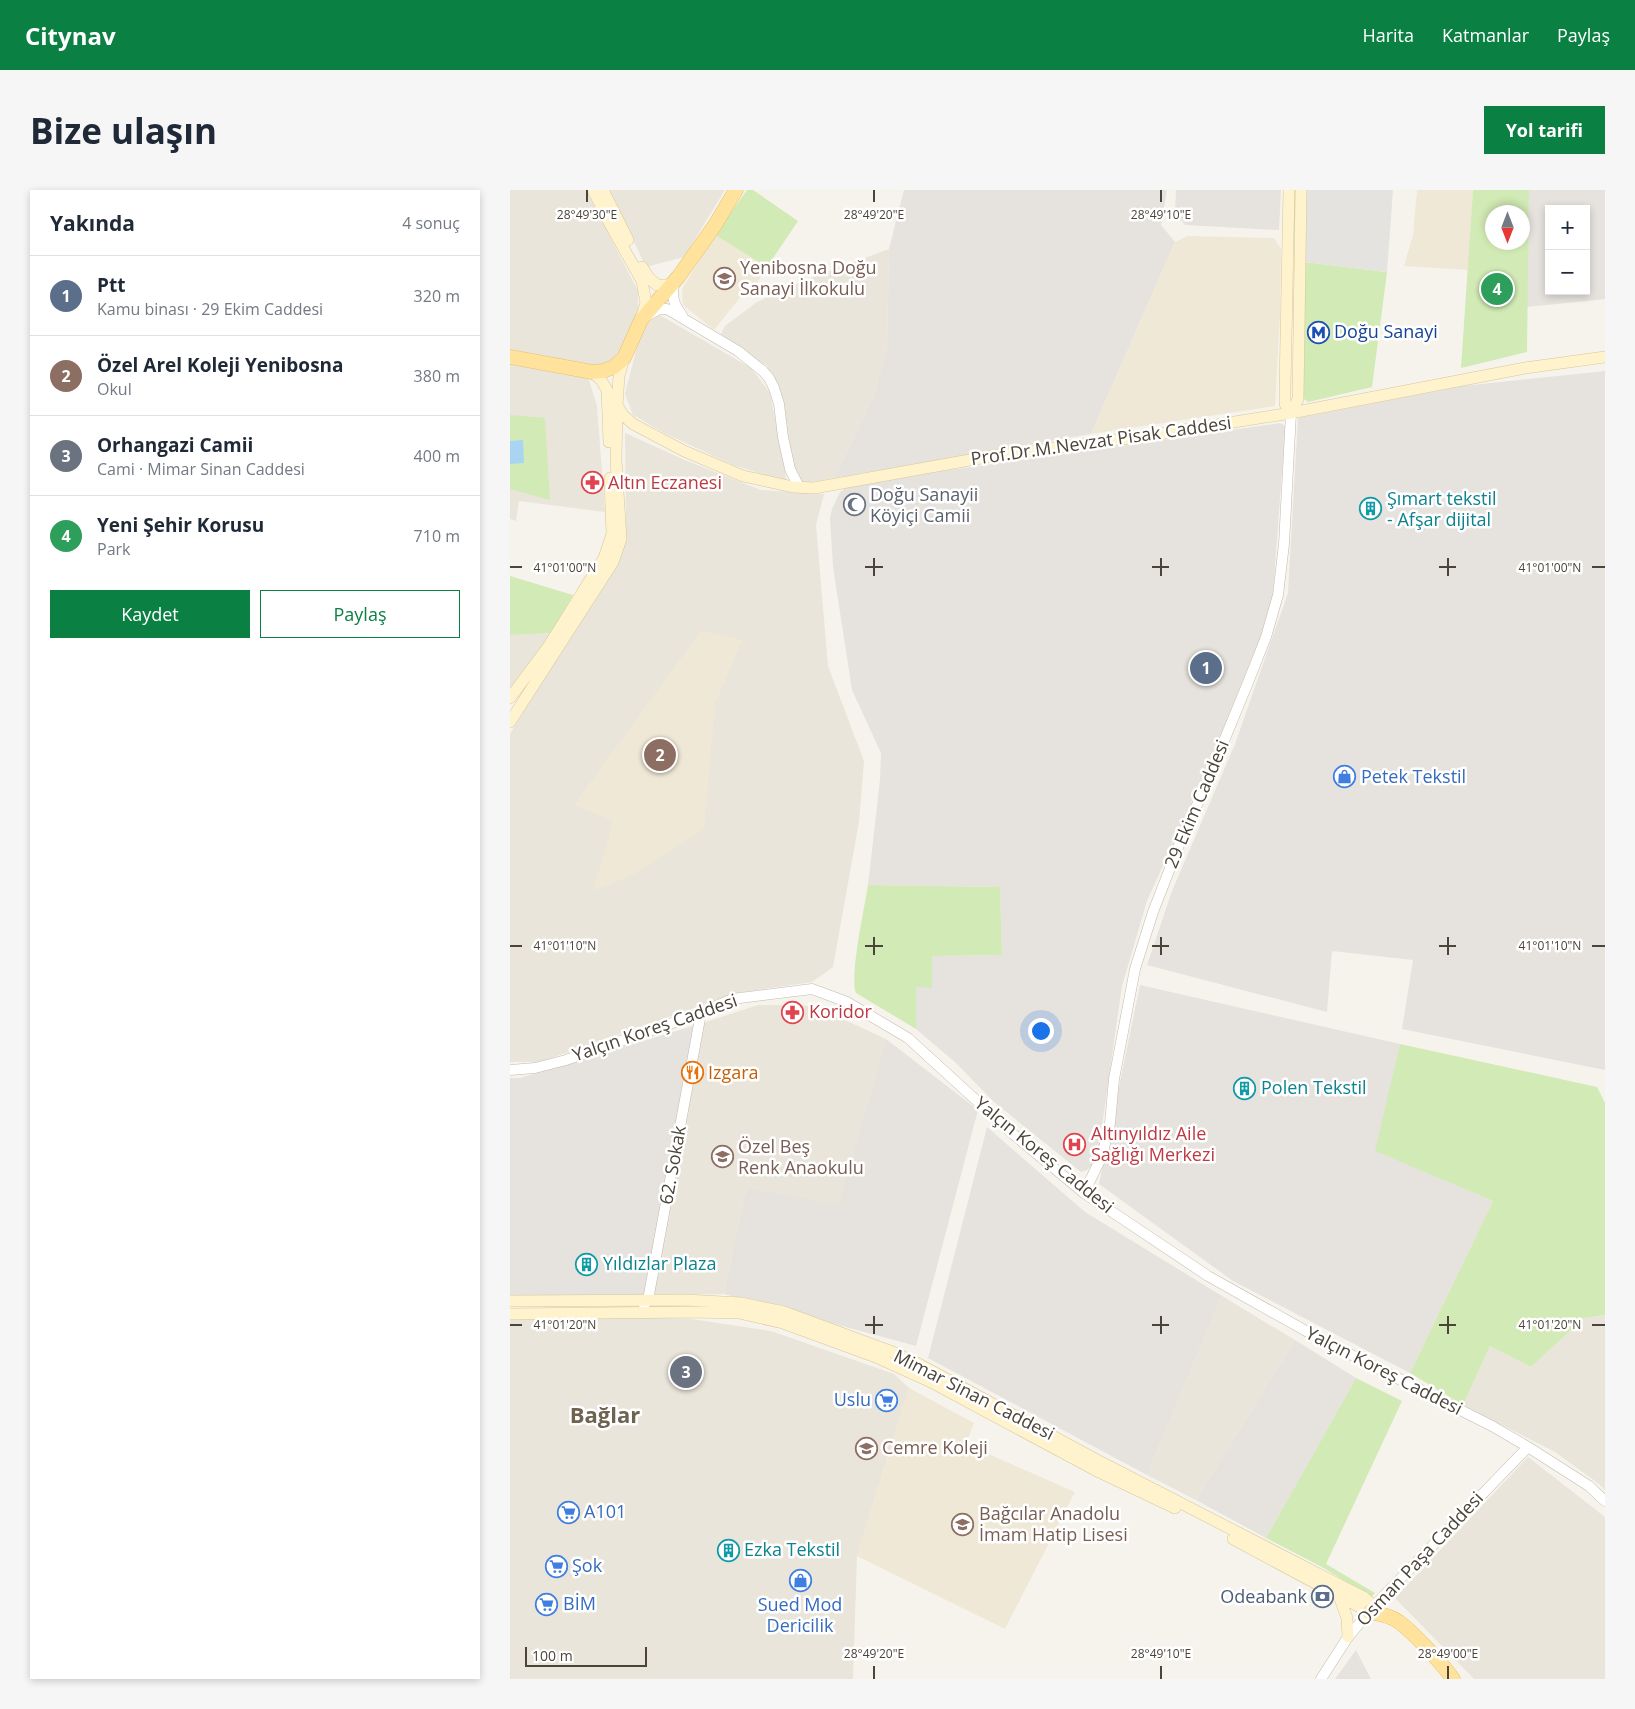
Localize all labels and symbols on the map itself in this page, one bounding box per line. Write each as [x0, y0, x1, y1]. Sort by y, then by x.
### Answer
north arrow [1485, 205, 1530, 250]
text: 28°49'30"E [557, 206, 617, 223]
text: 28°49'20"E [844, 206, 904, 223]
text: 28°49'10"E [1131, 206, 1191, 223]
place label: Yenibosna Doğu Sanayi İlkokulu [740, 255, 877, 300]
school or university icon: Yenibosna Doğu Sanayi İlkokulu [712, 266, 736, 290]
pin: 4 [1481, 270, 1513, 308]
place label: Doğu Sanayi [1334, 319, 1438, 343]
metro station icon: Doğu Sanayi [1306, 320, 1330, 344]
street label: Prof.Dr.M.Nevzat Pisak Caddesi [969, 410, 1233, 470]
place label: Altın Eczanesi [608, 470, 722, 494]
pharmacy icon: Altın Eczanesi [580, 471, 604, 495]
place label: Doğu Sanayii Köyiçi Camii [870, 482, 978, 527]
place label: Şımart tekstil - Afşar dijital [1387, 486, 1497, 531]
mosque icon: Doğu Sanayii Köyiçi Camii [842, 493, 866, 517]
building icon: Şımart tekstil - Afşar dijital [1359, 497, 1383, 521]
text: 41°01'00"N [534, 559, 596, 576]
text: 41°01'00"N [1519, 559, 1581, 576]
pin: 1 [1190, 649, 1222, 687]
pin: 2 [644, 736, 676, 774]
street label: 29 Ekim Caddesi [1158, 736, 1234, 871]
place label: Petek Tekstil [1361, 764, 1466, 788]
shop icon: Petek Tekstil [1333, 765, 1357, 789]
text: 41°01'10"N [534, 937, 596, 954]
text: 41°01'10"N [1519, 937, 1581, 954]
street label: Yalçın Koreş Caddesi [569, 988, 740, 1067]
place label: Koridor [809, 999, 873, 1023]
pharmacy icon: Koridor [781, 1000, 805, 1024]
your location [1028, 1018, 1054, 1044]
place label: Izgara [708, 1060, 759, 1084]
restaurant icon: Izgara [680, 1061, 704, 1085]
place label: Polen Tekstil [1261, 1075, 1367, 1099]
building icon: Polen Tekstil [1233, 1076, 1257, 1100]
street label: Yalçın Koreş Caddesi [970, 1091, 1119, 1218]
place label: Altınyıldız Aile Sağlığı Merkezi [1091, 1121, 1215, 1166]
street label: 62. Sokak [653, 1123, 691, 1206]
hospital icon: Altınyıldız Aile Sağlığı Merkezi [1063, 1132, 1087, 1156]
place label: Özel Beş Renk Anaokulu [738, 1134, 864, 1179]
school or university icon: Özel Beş Renk Anaokulu [710, 1145, 734, 1169]
place label: Yıldızlar Plaza [603, 1251, 717, 1275]
building icon: Yıldızlar Plaza [575, 1252, 599, 1276]
text: 41°01'20"N [534, 1316, 596, 1333]
text: 41°01'20"N [1519, 1316, 1581, 1333]
street label: Yalçın Koreş Caddesi [1302, 1320, 1467, 1420]
street label: Mimar Sinan Caddesi [890, 1343, 1059, 1445]
pin: 3 [670, 1353, 702, 1391]
place label: Uslu [834, 1387, 871, 1411]
supermarket icon: Uslu [875, 1388, 899, 1412]
district label: Bağlar [570, 1399, 640, 1429]
place label: Cemre Koleji [882, 1435, 988, 1459]
school or university icon: Cemre Koleji [854, 1436, 878, 1460]
street label: Osman Paşa Caddesi [1351, 1486, 1488, 1631]
place label: A101 [584, 1499, 626, 1523]
supermarket icon: A101 [556, 1500, 580, 1524]
place label: Bağcılar Anadolu İmam Hatip Lisesi [979, 1501, 1128, 1546]
school or university icon: Bağcılar Anadolu İmam Hatip Lisesi [951, 1512, 975, 1536]
place label: Ezka Tekstil [744, 1537, 840, 1561]
building icon: Ezka Tekstil [716, 1538, 740, 1562]
place label: Şok [572, 1553, 603, 1577]
supermarket icon: Şok [544, 1554, 568, 1578]
shop icon: Sued Mod Dericilik [788, 1568, 812, 1592]
place label: Odeabank [1220, 1584, 1308, 1608]
bank icon: Odeabank [1311, 1585, 1335, 1609]
place label: BİM [563, 1591, 596, 1615]
supermarket icon: BİM [535, 1592, 559, 1616]
place label: Sued Mod Dericilik [758, 1592, 842, 1637]
scale bar [525, 1644, 648, 1667]
text: 28°49'20"E [844, 1645, 904, 1662]
text: 28°49'10"E [1131, 1645, 1191, 1662]
text: 28°49'00"E [1418, 1645, 1478, 1662]

